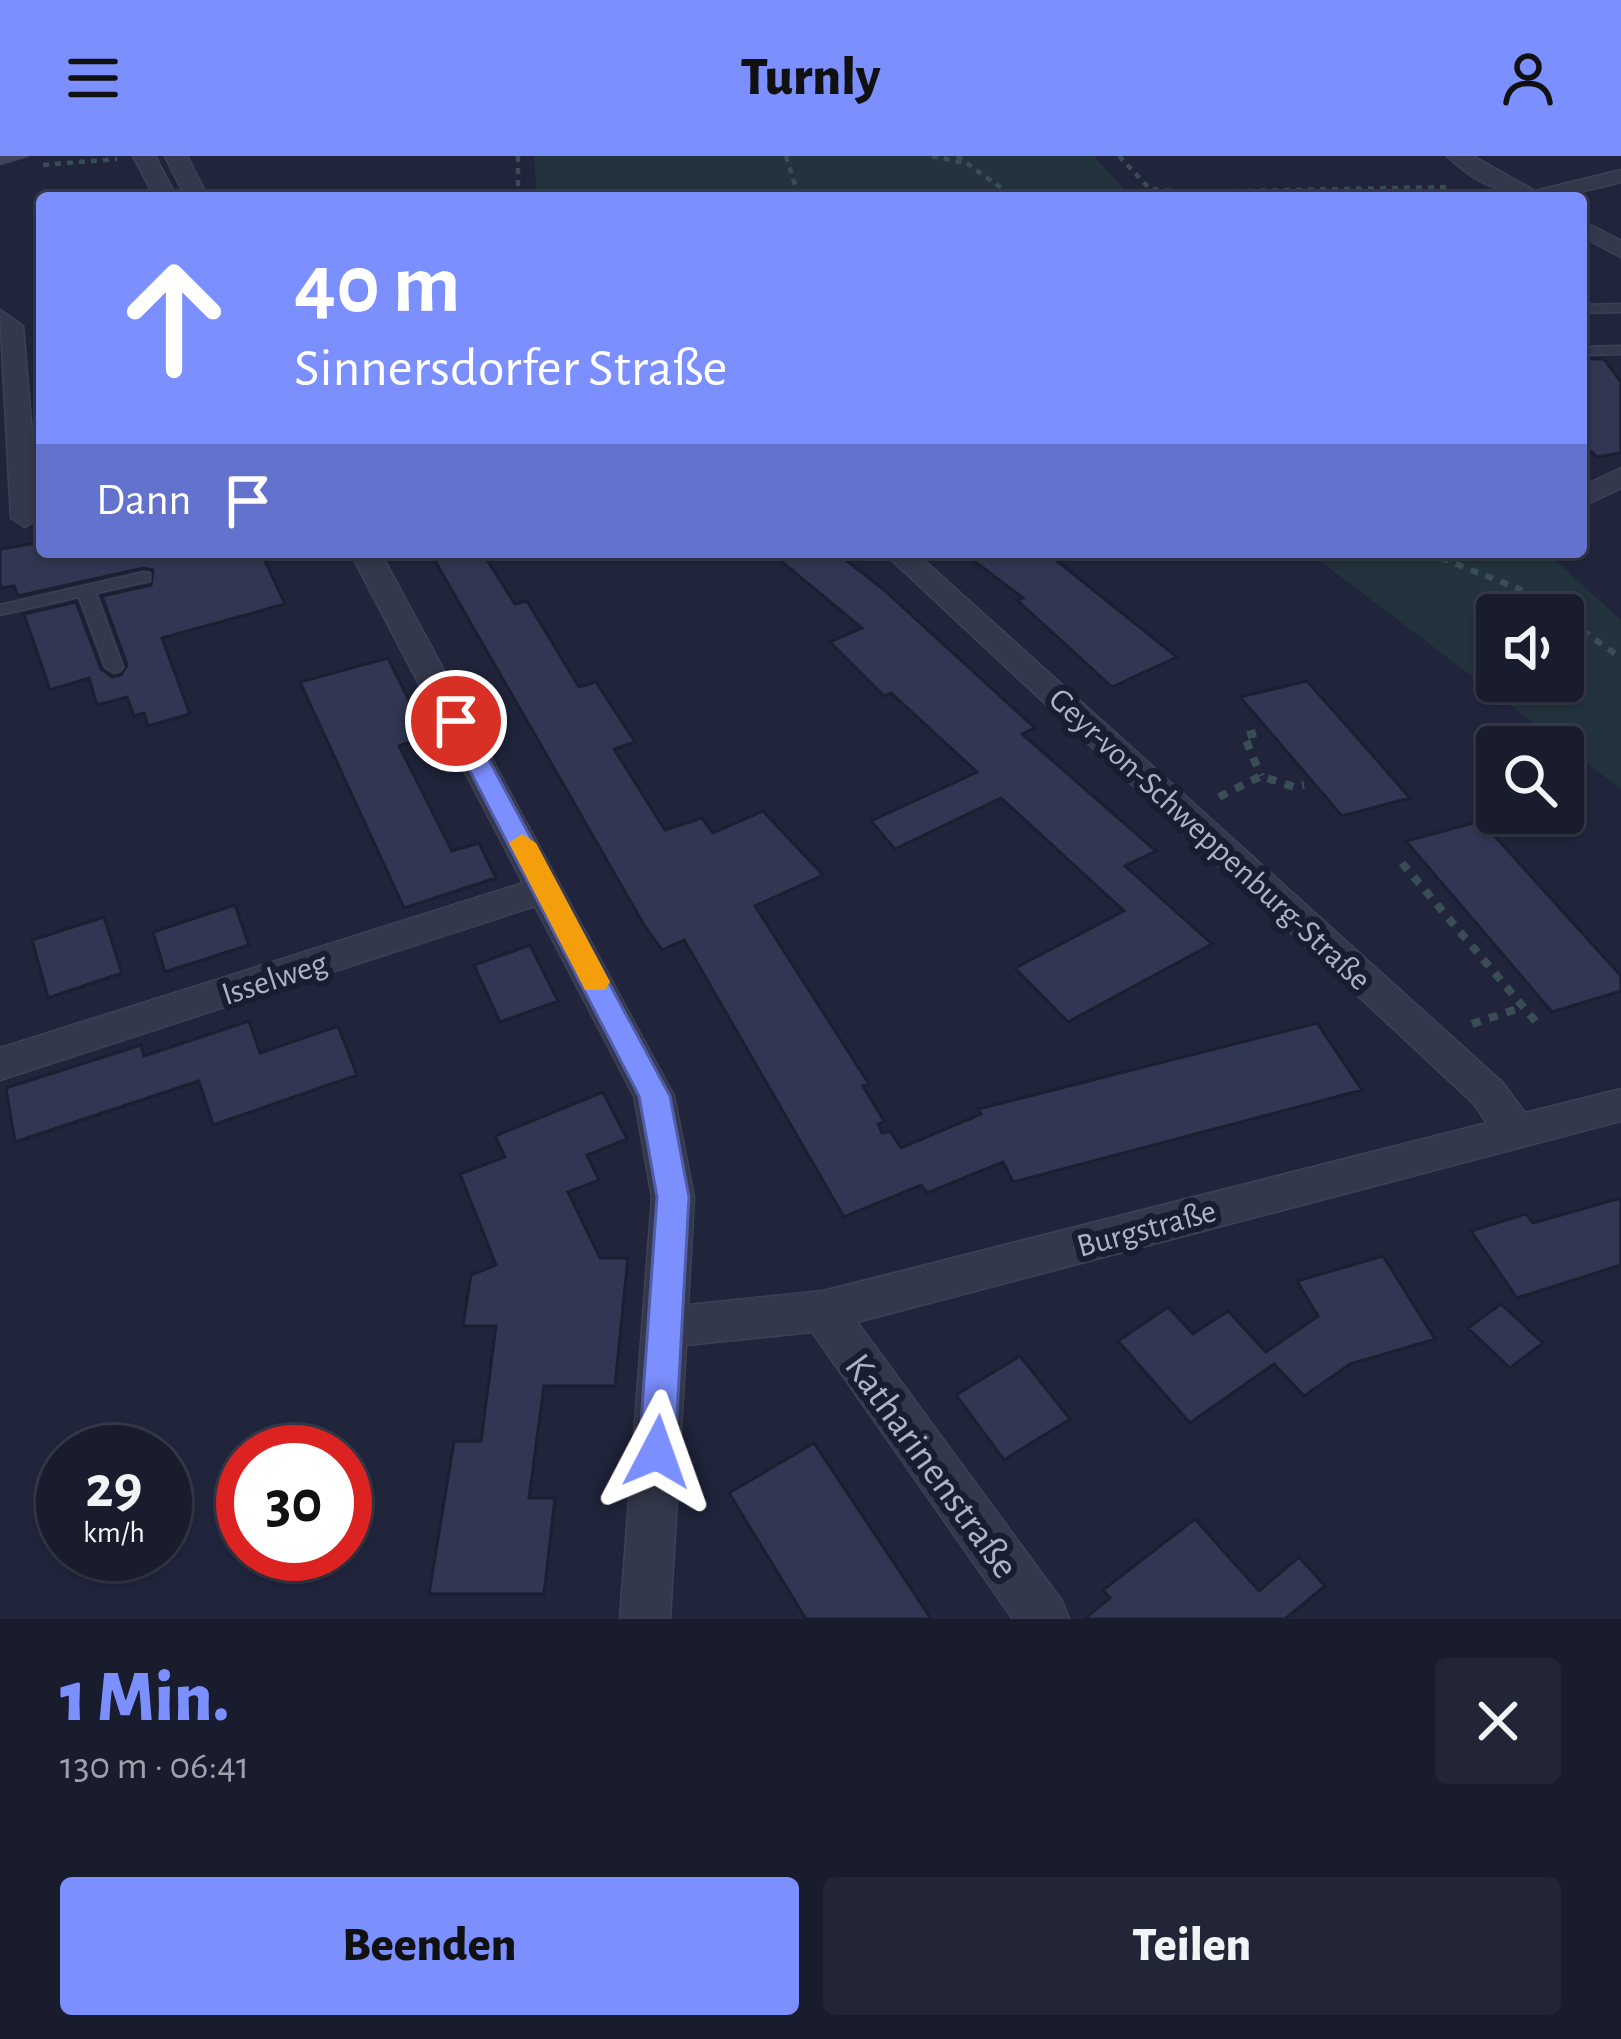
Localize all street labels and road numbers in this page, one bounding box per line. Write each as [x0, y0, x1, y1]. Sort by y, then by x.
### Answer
street label: Geyr-von-Schweppenburg-Straße [1042, 682, 1376, 997]
street label: Isselweg [218, 947, 332, 1012]
street label: Burgstraße [1073, 1195, 1220, 1264]
street label: Katharinenstraße [837, 1347, 1025, 1586]

